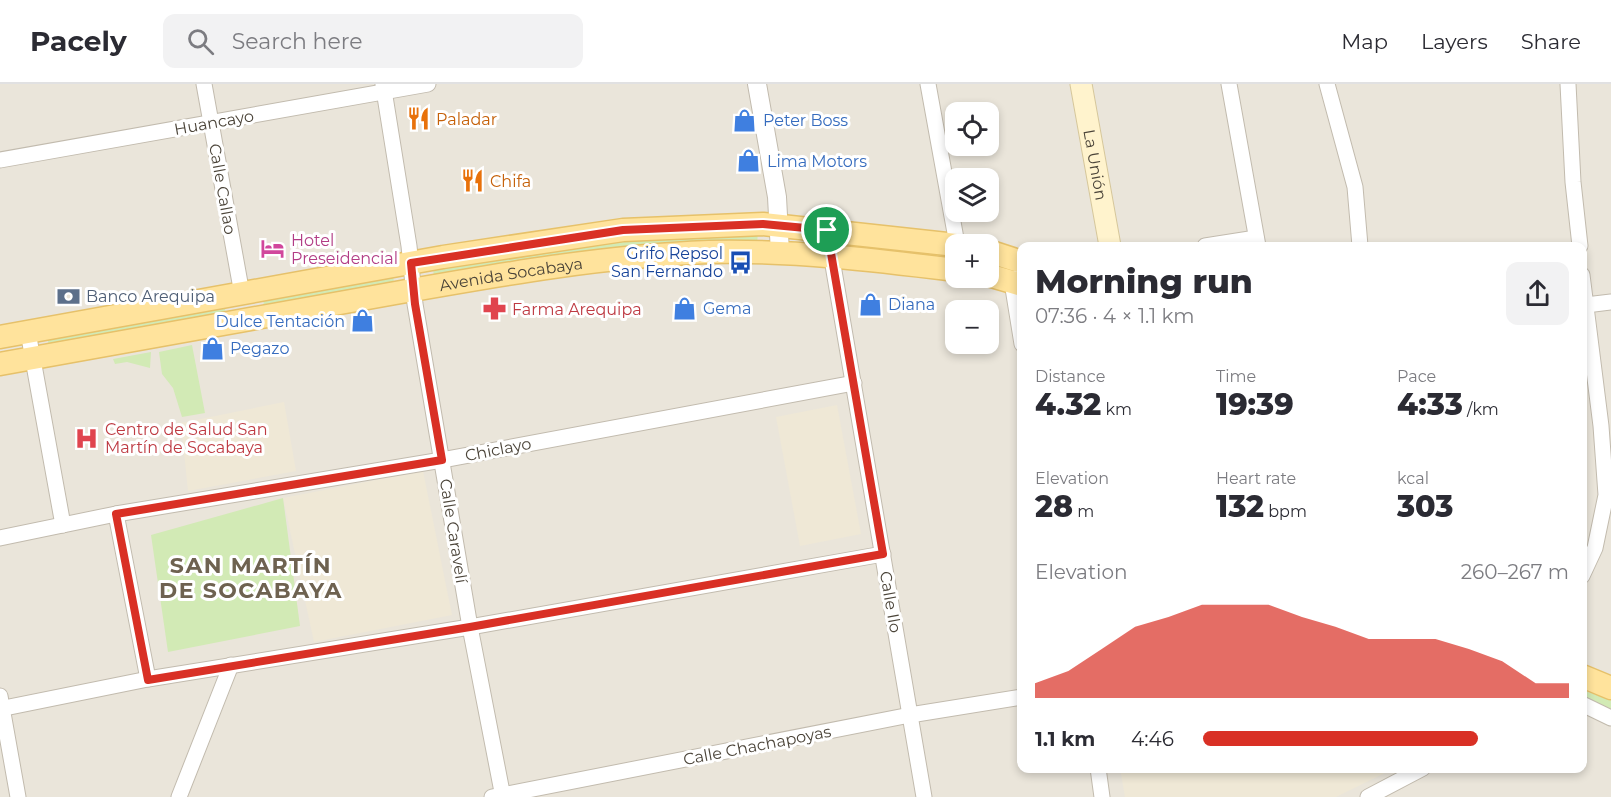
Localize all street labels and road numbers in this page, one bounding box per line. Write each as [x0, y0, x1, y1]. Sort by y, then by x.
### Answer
street label: Huancayo [173, 106, 255, 139]
street label: La Unión [1079, 128, 1111, 202]
street label: Calle Callao [205, 142, 240, 236]
street label: Avenida Socabaya [438, 254, 584, 295]
street label: Chiclayo [463, 434, 533, 465]
street label: Calle Caravelí [436, 477, 471, 585]
street label: Calle Ilo [876, 570, 905, 634]
street label: Calle Chachapoyas [682, 722, 833, 769]

